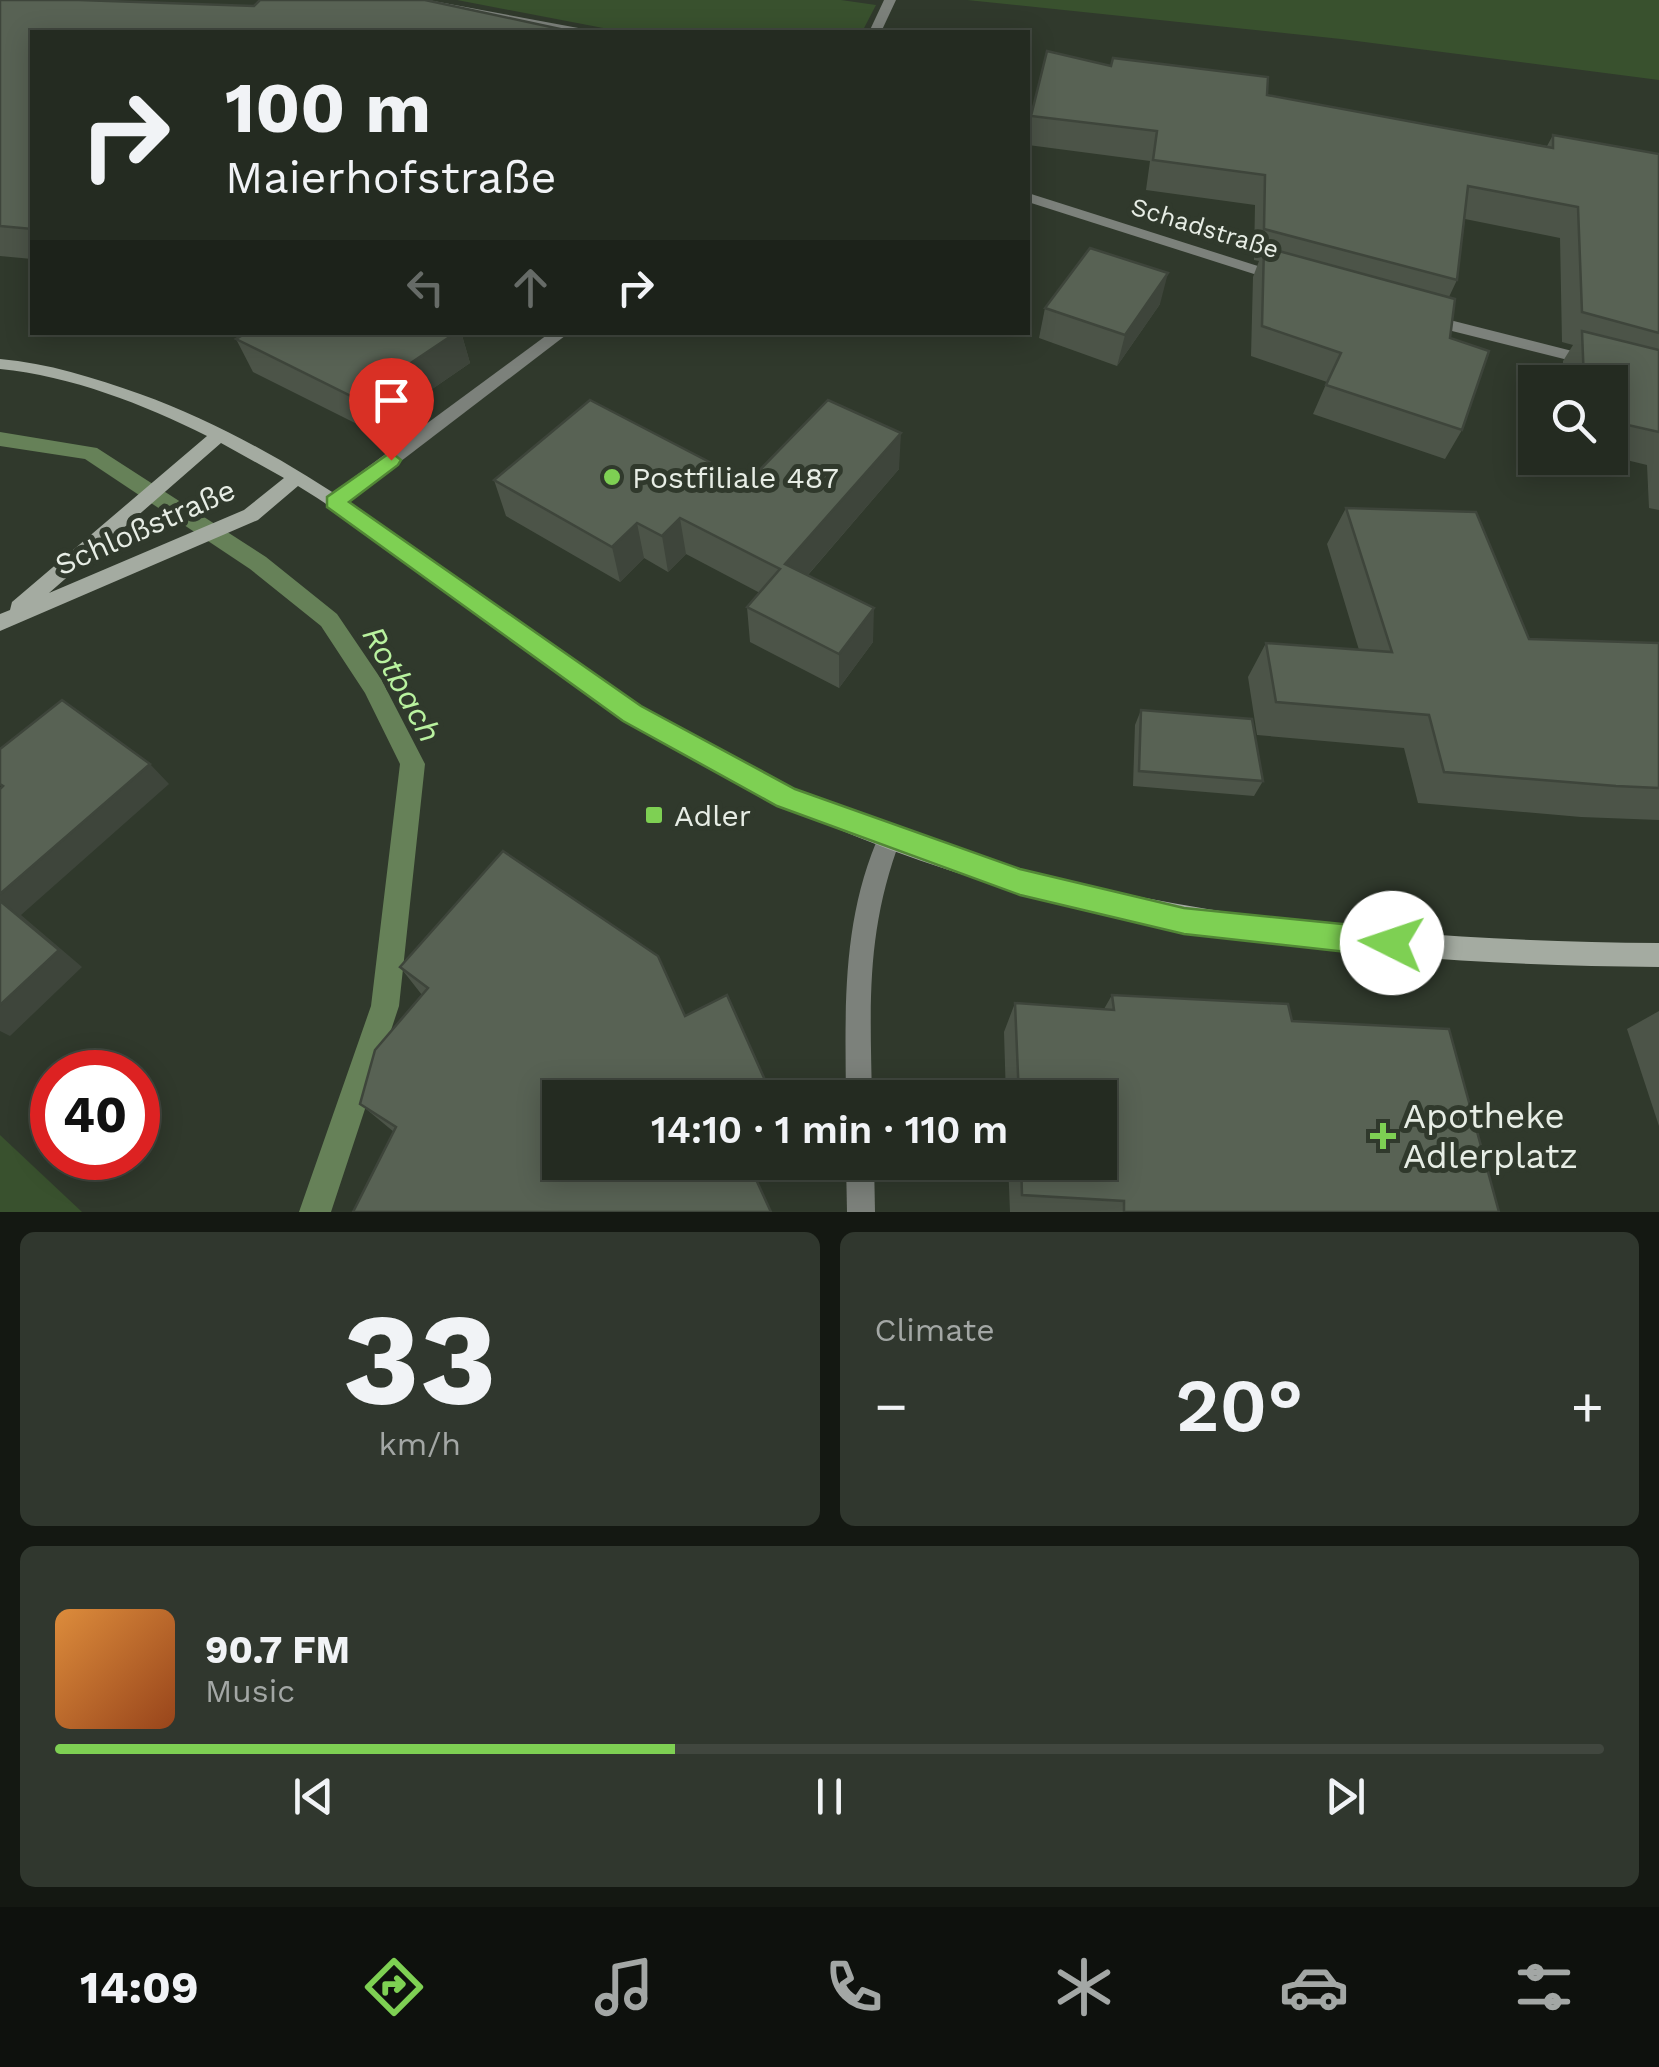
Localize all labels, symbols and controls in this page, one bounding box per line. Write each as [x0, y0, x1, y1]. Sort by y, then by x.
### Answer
text: 100 m [225, 67, 431, 149]
icon: right [60, 70, 190, 200]
text: Maierhofstraße [225, 151, 557, 204]
street label: Schadstraße [1128, 192, 1282, 264]
icon: left [398, 260, 453, 315]
icon: ahead [503, 260, 558, 315]
icon: right [608, 260, 663, 315]
pin [349, 358, 434, 461]
map controls [1518, 365, 1628, 475]
button: search [1518, 365, 1628, 475]
icon: arrive [364, 373, 419, 428]
place label: Postfiliale 487 [632, 460, 839, 495]
marker: Postfiliale 487 [601, 466, 623, 488]
street label: Schloßstraße [50, 472, 240, 582]
water label: Rotbach [355, 619, 449, 749]
place label: Adler [674, 798, 751, 833]
marker: Adler [643, 804, 665, 826]
position arrow [1340, 891, 1444, 995]
speed limit sign: 40 [30, 1050, 160, 1180]
place label: Apotheke Adlerplatz [1403, 1095, 1578, 1177]
text: 14:10 · 1 min · 110 m [651, 1108, 1008, 1152]
marker: Apotheke Adlerplatz [1372, 1125, 1394, 1147]
text: 33 [343, 1283, 497, 1436]
text: Climate [875, 1311, 995, 1349]
text: 20° [1175, 1361, 1303, 1449]
text: − [875, 1374, 908, 1438]
text: + [1571, 1374, 1604, 1438]
text: km/h [379, 1425, 461, 1463]
text: 90.7 FM [205, 1628, 350, 1672]
text: Music [205, 1672, 295, 1710]
icon: previous [286, 1769, 341, 1824]
icon: pause [802, 1769, 857, 1824]
icon: next [1318, 1769, 1373, 1824]
icon: directions [359, 1952, 429, 2022]
icon: music [589, 1952, 659, 2022]
icon: phone [819, 1952, 889, 2022]
icon: climate [1049, 1952, 1119, 2022]
icon: car [1279, 1952, 1349, 2022]
icon: filters [1509, 1952, 1579, 2022]
text: 14:09 [80, 1961, 199, 2014]

